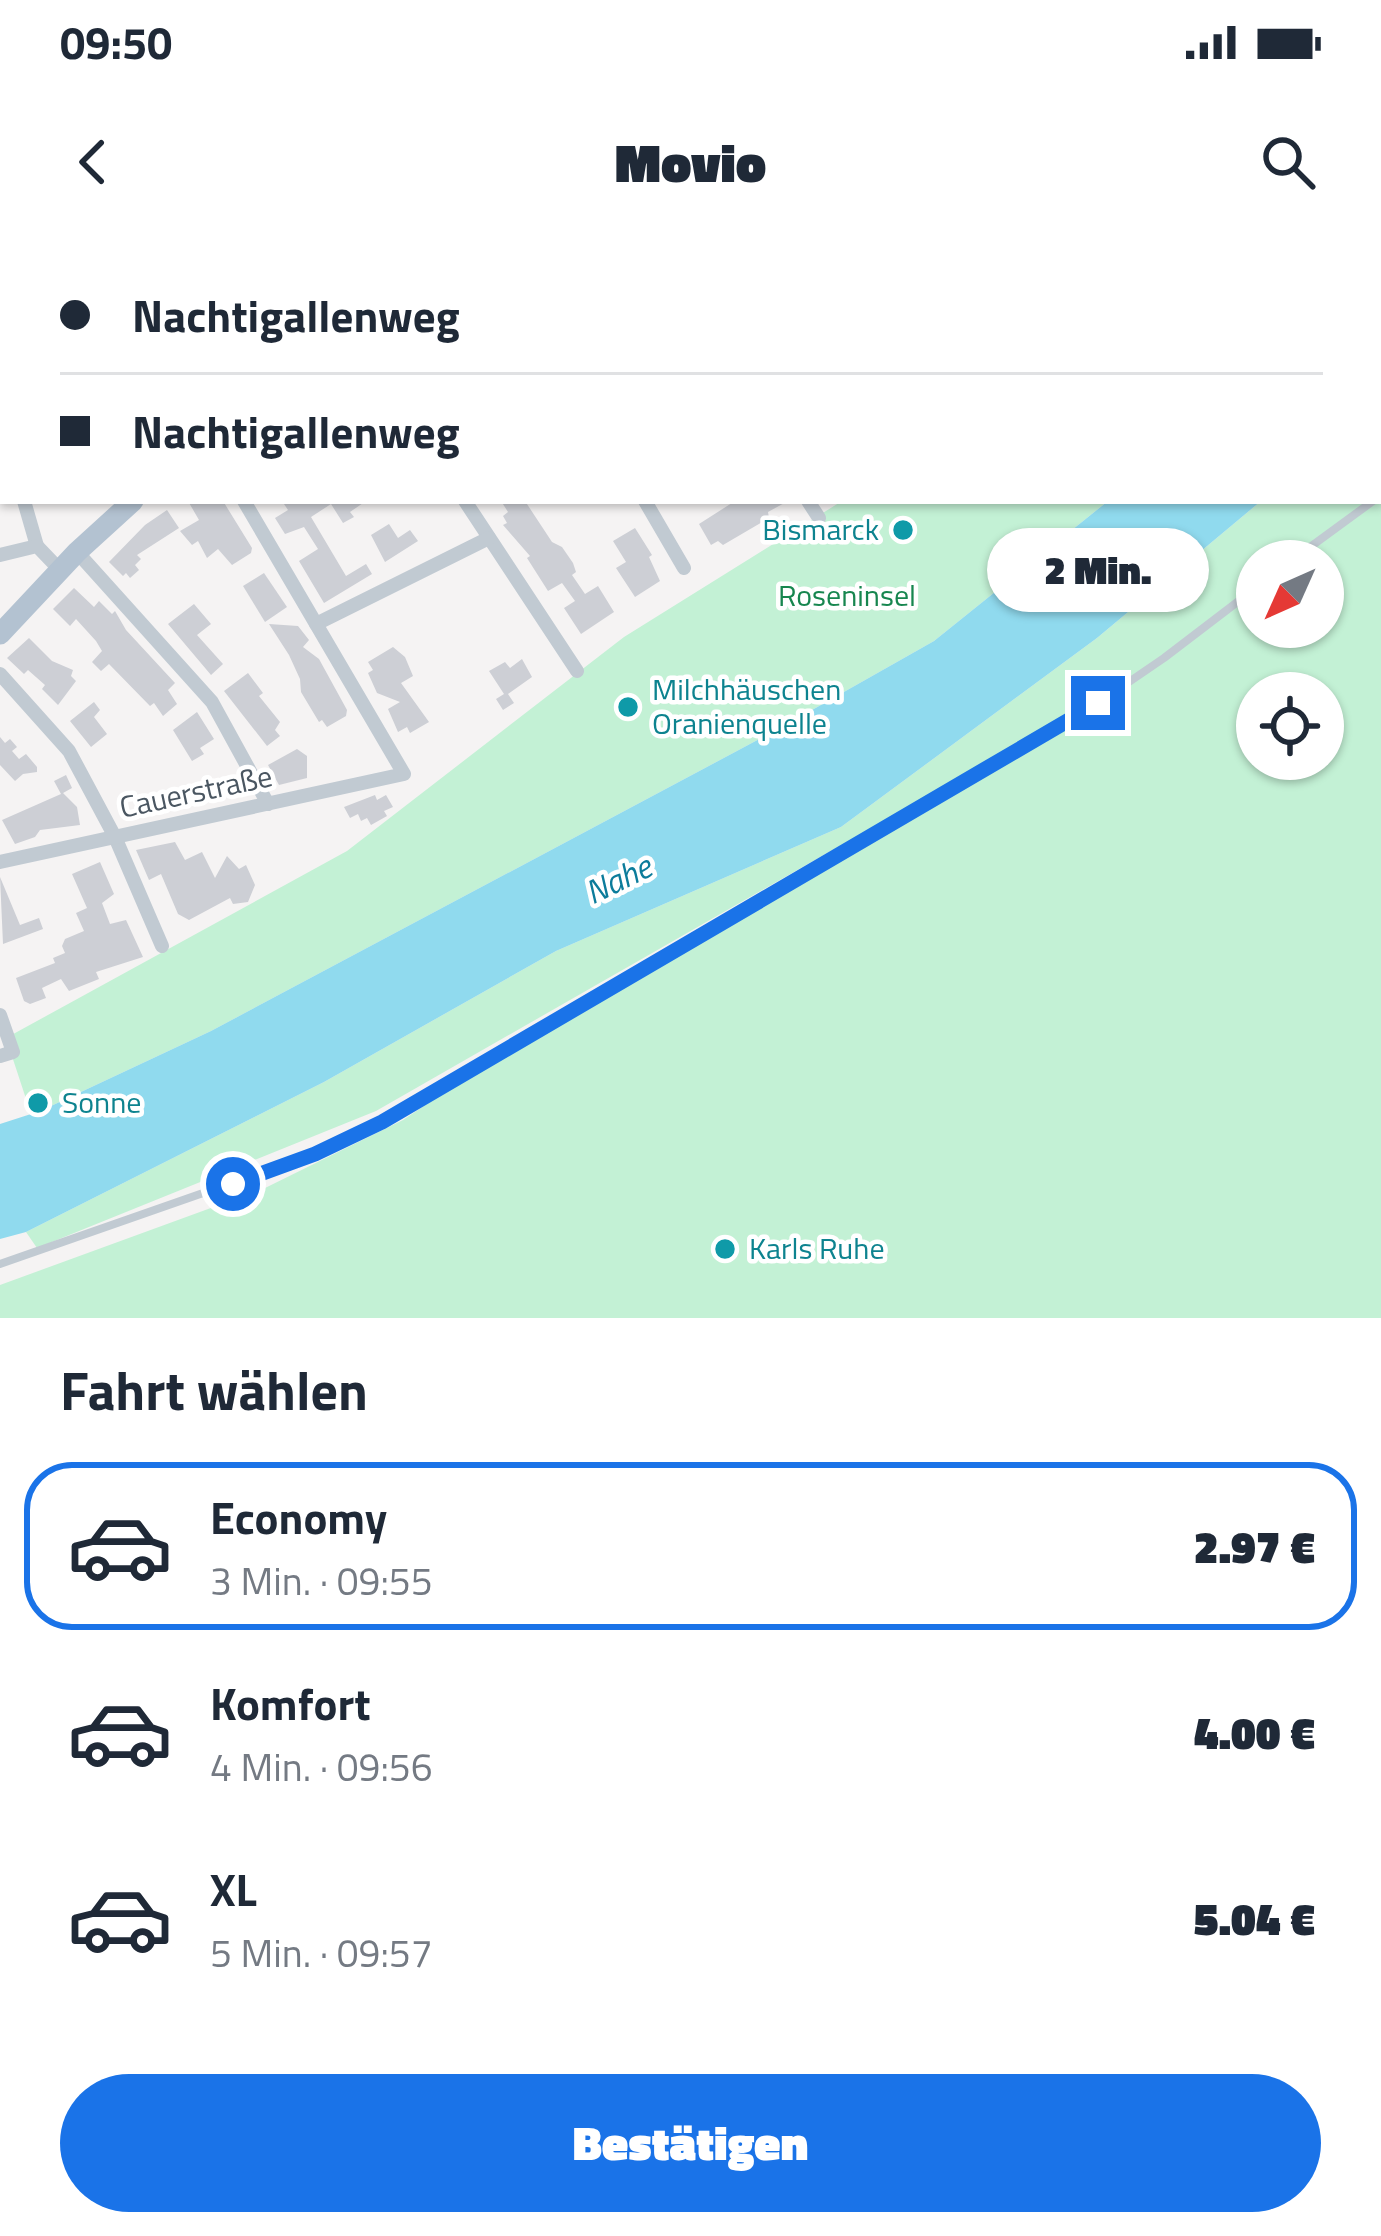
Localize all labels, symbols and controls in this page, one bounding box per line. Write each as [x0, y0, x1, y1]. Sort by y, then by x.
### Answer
text: 09:50 [60, 8, 172, 76]
text: Movio [615, 121, 766, 203]
icon: back [60, 129, 126, 195]
icon: search [1255, 129, 1321, 195]
text: Nachtigallenweg [132, 281, 460, 349]
text: Nachtigallenweg [132, 397, 460, 465]
place label: Bismarck [762, 506, 879, 552]
marker: Bismarck [890, 517, 916, 543]
callout: 2 Min. [987, 529, 1209, 613]
text: 2 Min. [1044, 540, 1152, 599]
north arrow [1236, 540, 1344, 648]
map controls [1236, 540, 1344, 780]
park label: Roseninsel [778, 572, 916, 618]
place label: Milchhäuschen Oranienquelle [652, 666, 841, 746]
button: locate [1236, 672, 1344, 780]
route end [1071, 676, 1125, 730]
marker: Milchhäuschen Oranienquelle [615, 694, 641, 720]
street label: Cauerstraße [115, 752, 276, 830]
water label: Nahe [576, 841, 661, 917]
place label: Sonne [62, 1079, 141, 1125]
marker: Sonne [25, 1090, 51, 1116]
route start [206, 1157, 260, 1211]
place label: Karls Ruhe [749, 1225, 885, 1271]
marker: Karls Ruhe [712, 1236, 738, 1262]
text: Fahrt wählen [60, 1349, 368, 1431]
text: Economy [210, 1483, 387, 1551]
icon: car [66, 1492, 174, 1600]
text: 2.97 € [1194, 1512, 1315, 1580]
text: 3 Min. · 09:55 [210, 1551, 433, 1610]
text: Komfort [210, 1669, 371, 1737]
icon: car [66, 1678, 174, 1786]
text: 4.00 € [1194, 1698, 1315, 1766]
text: 4 Min. · 09:56 [210, 1737, 433, 1796]
text: XL [210, 1855, 257, 1923]
icon: car [66, 1864, 174, 1972]
text: 5.04 € [1194, 1884, 1315, 1952]
text: 5 Min. · 09:57 [210, 1923, 433, 1982]
button: Bestätigen [60, 2074, 1321, 2212]

